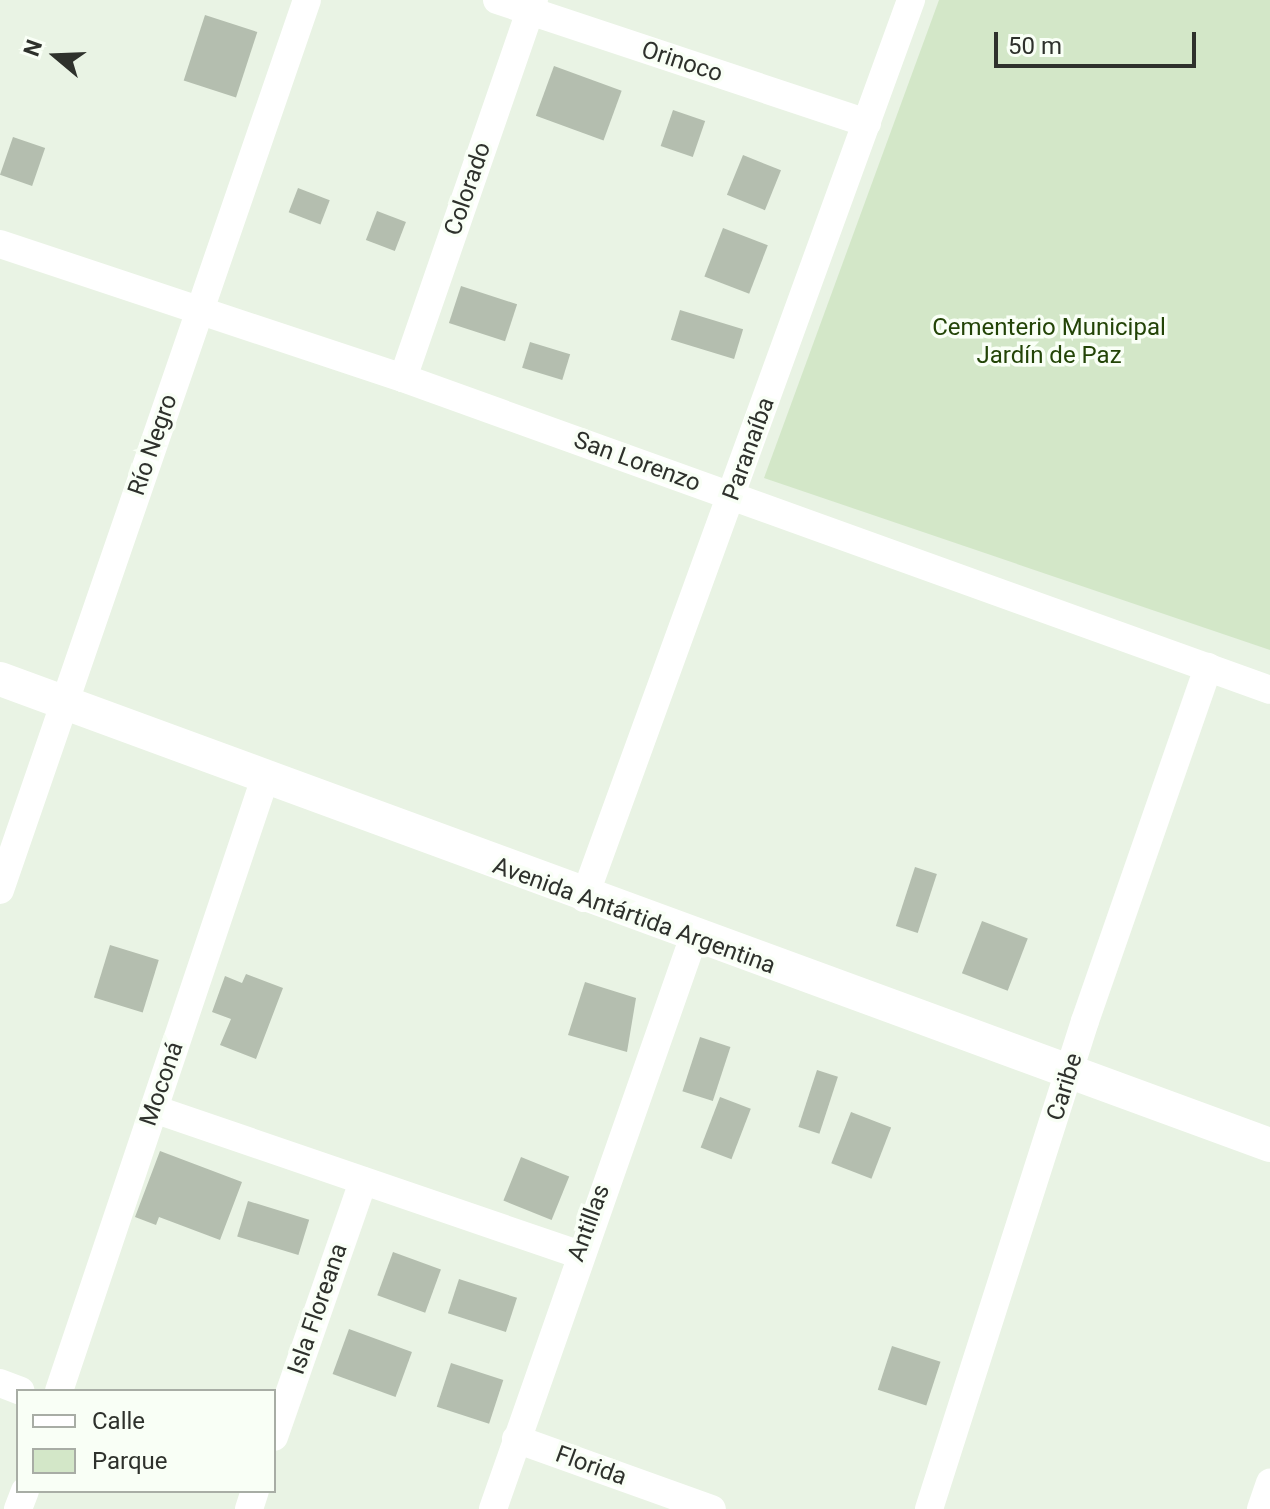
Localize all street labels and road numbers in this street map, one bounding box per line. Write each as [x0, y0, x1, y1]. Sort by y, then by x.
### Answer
street label: Orinoco [638, 35, 726, 89]
street label: Colorado [439, 139, 497, 239]
street label: Río Negro [122, 391, 184, 499]
street label: Paranaíba [717, 394, 781, 504]
street label: San Lorenzo [570, 426, 704, 498]
street label: Avenida Antártida Argentina [489, 851, 779, 981]
street label: Moconá [134, 1038, 190, 1130]
street label: Caribe [1041, 1050, 1089, 1124]
street label: Antillas [562, 1181, 616, 1265]
street label: Isla Floreana [282, 1240, 354, 1378]
street label: Florida [552, 1440, 630, 1492]

